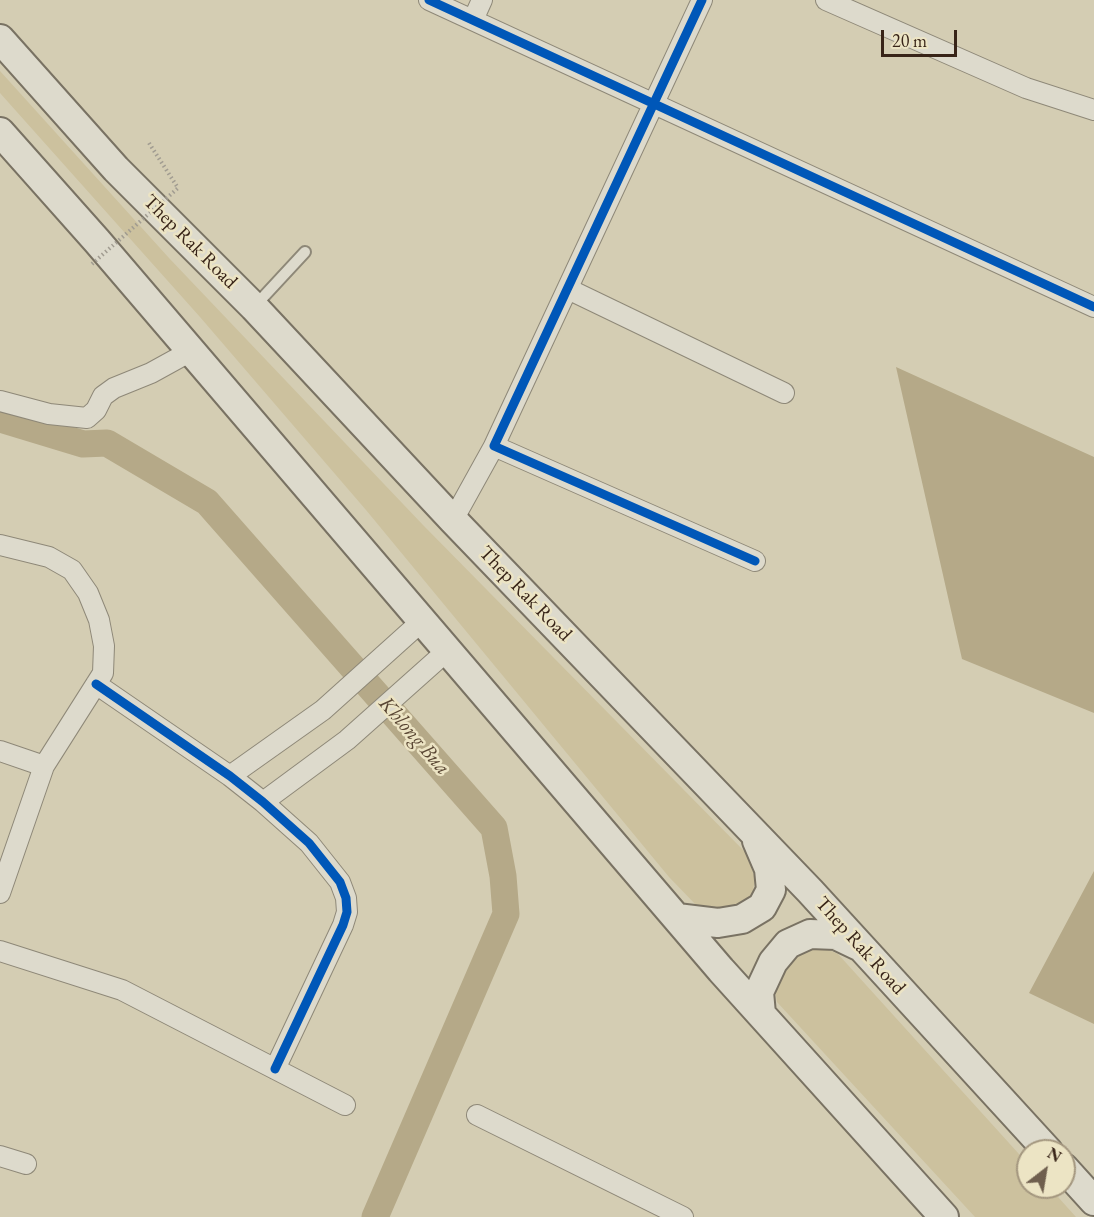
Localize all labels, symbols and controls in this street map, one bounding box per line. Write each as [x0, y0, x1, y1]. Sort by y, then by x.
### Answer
scale bar [884, 18, 960, 56]
text: 20 m [892, 29, 927, 52]
street label: Thep Rak Road [138, 190, 242, 294]
street label: Thep Rak Road [474, 541, 576, 647]
water label: Khlong Bua [373, 692, 455, 780]
street label: Thep Rak Road [810, 892, 910, 1000]
north arrow [1016, 1139, 1076, 1199]
text: N [1044, 1143, 1065, 1167]

